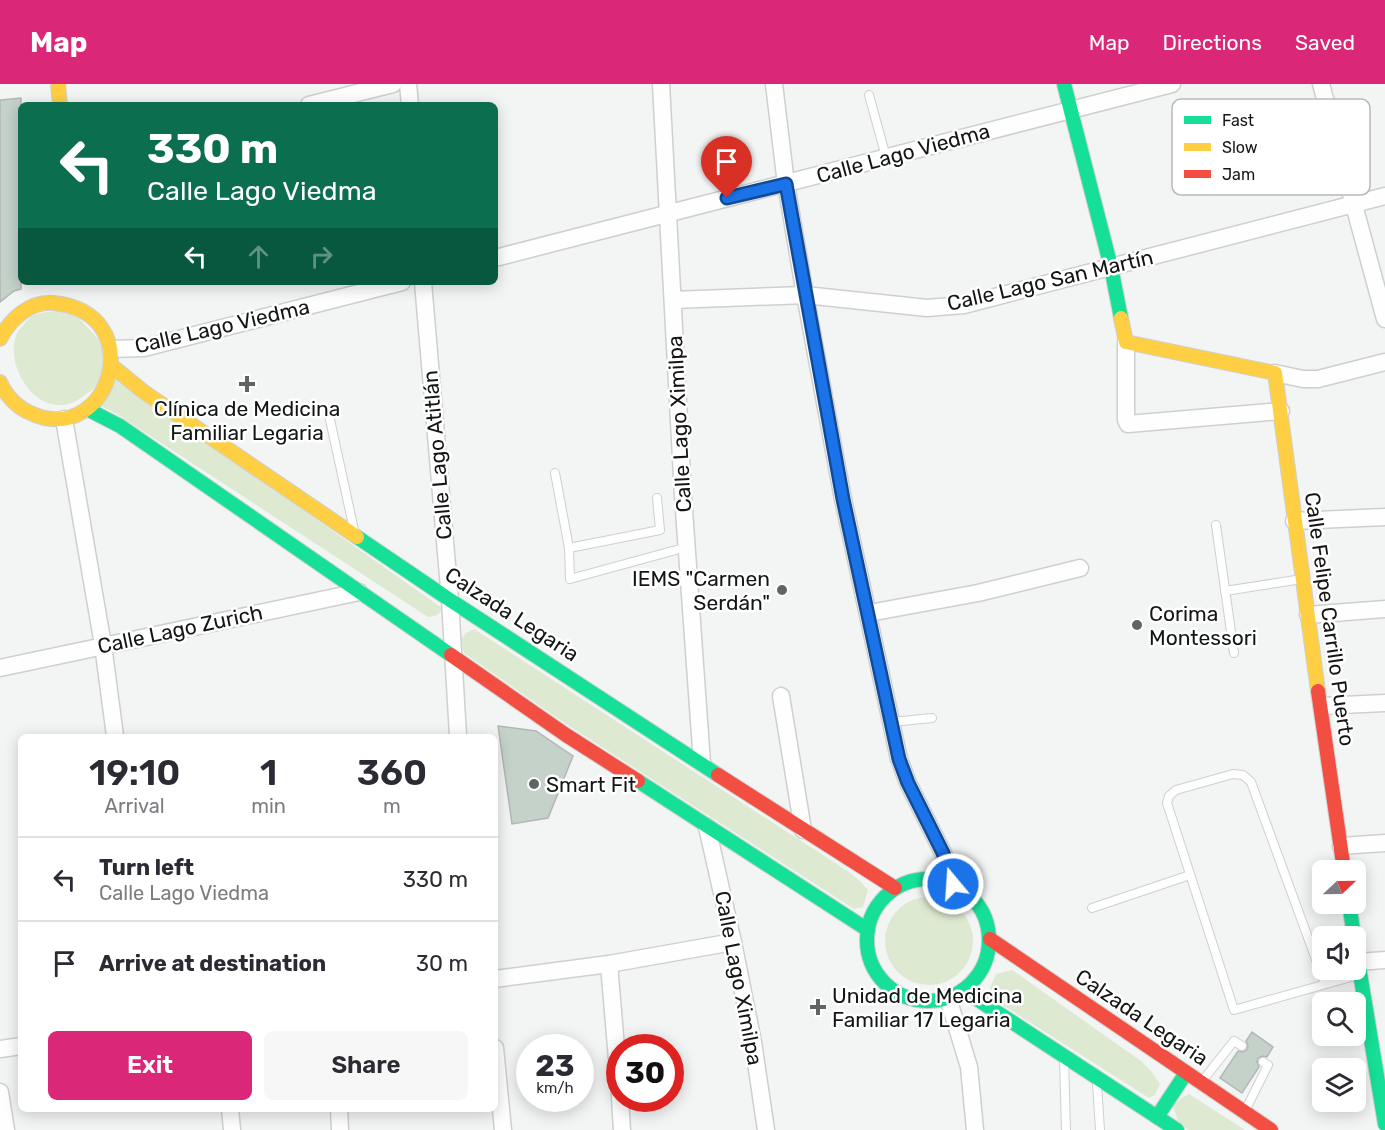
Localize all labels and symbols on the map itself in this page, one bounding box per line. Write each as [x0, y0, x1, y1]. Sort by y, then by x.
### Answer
legend [1172, 99, 1370, 195]
text: Fast [1222, 111, 1254, 130]
street label: Calle Lago Viedma [814, 118, 992, 188]
pin [701, 136, 752, 198]
text: Slow [1222, 138, 1258, 157]
text: Jam [1222, 165, 1255, 184]
street label: Calle Lago San Martín [945, 244, 1155, 316]
street label: Calle Lago Viedma [132, 294, 312, 358]
street label: Calle Lago Ximilpa [662, 335, 696, 513]
street label: Calle Lago Atitlán [417, 369, 457, 541]
marker: Clínica de Medicina Familiar Legaria [238, 375, 256, 393]
place label: Clínica de Medicina Familiar Legaria [154, 396, 340, 445]
street label: Calle Felipe Carrillo Puerto [1300, 490, 1360, 748]
street label: Calzada Legaria [440, 561, 584, 667]
place label: IEMS "Carmen Serdán" [632, 566, 770, 615]
marker: IEMS "Carmen Serdán" [775, 583, 789, 597]
street label: Calle Lago Zurich [95, 599, 265, 659]
place label: Corima Montessori [1149, 601, 1257, 650]
marker: Corima Montessori [1130, 618, 1144, 632]
place label: Smart Fit [546, 772, 636, 797]
marker: Smart Fit [527, 777, 541, 791]
position arrow [921, 852, 985, 916]
north arrow [1312, 860, 1366, 914]
street label: Calle Lago Ximilpa [710, 889, 768, 1067]
street label: Calzada Legaria [1071, 963, 1213, 1071]
place label: Unidad de Medicina Familiar 17 Legaria [832, 983, 1023, 1032]
marker: Unidad de Medicina Familiar 17 Legaria [809, 998, 827, 1016]
speed limit sign: 30 [606, 1034, 684, 1112]

